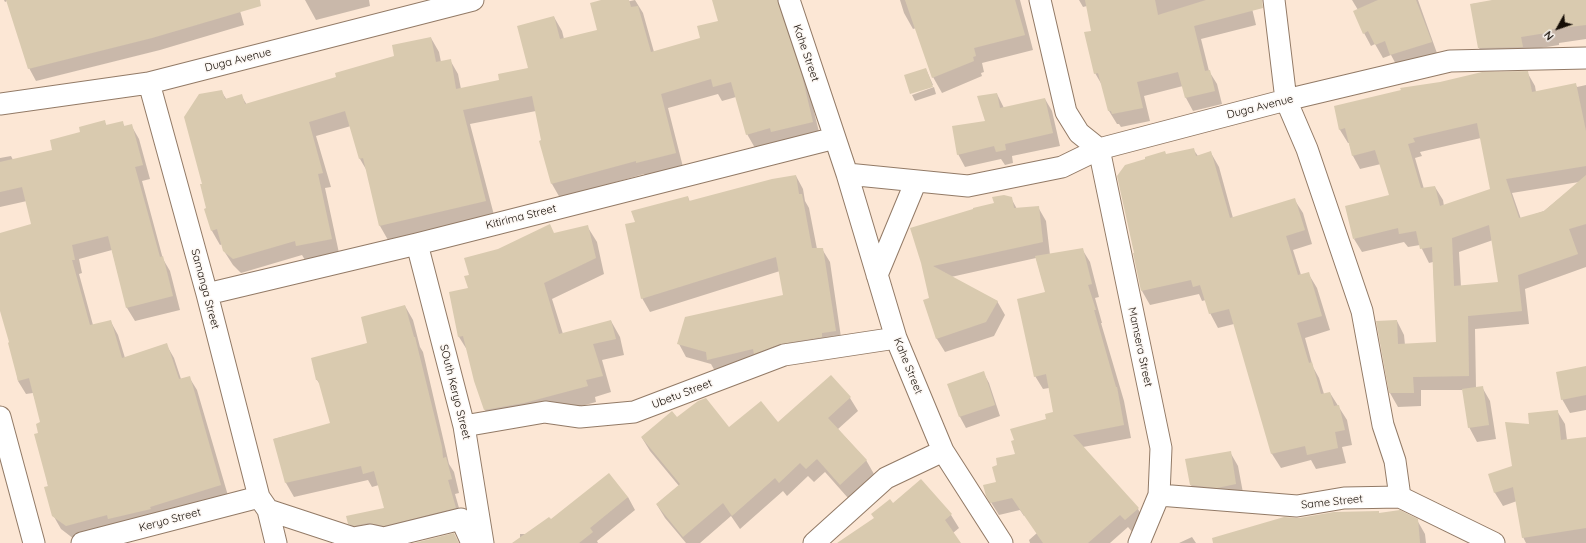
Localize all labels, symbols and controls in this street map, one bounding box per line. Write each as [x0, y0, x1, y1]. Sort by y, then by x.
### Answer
north arrow [1538, 8, 1578, 48]
street label: Kahe Street [790, 23, 822, 83]
text: N [1541, 28, 1557, 43]
street label: Duga Avenue [203, 45, 273, 75]
street label: Duga Avenue [1225, 92, 1295, 122]
street label: Kitirima Street [484, 202, 558, 232]
street label: Samanga Street [188, 247, 222, 331]
street label: Mamsera Street [1125, 306, 1155, 388]
street label: Kahe Street [891, 336, 925, 396]
street label: SOuth Keryo Street [437, 343, 473, 441]
street label: Ubetu Street [650, 376, 714, 412]
street label: Same Street [1300, 492, 1364, 512]
street label: Keryo Street [138, 505, 202, 535]

